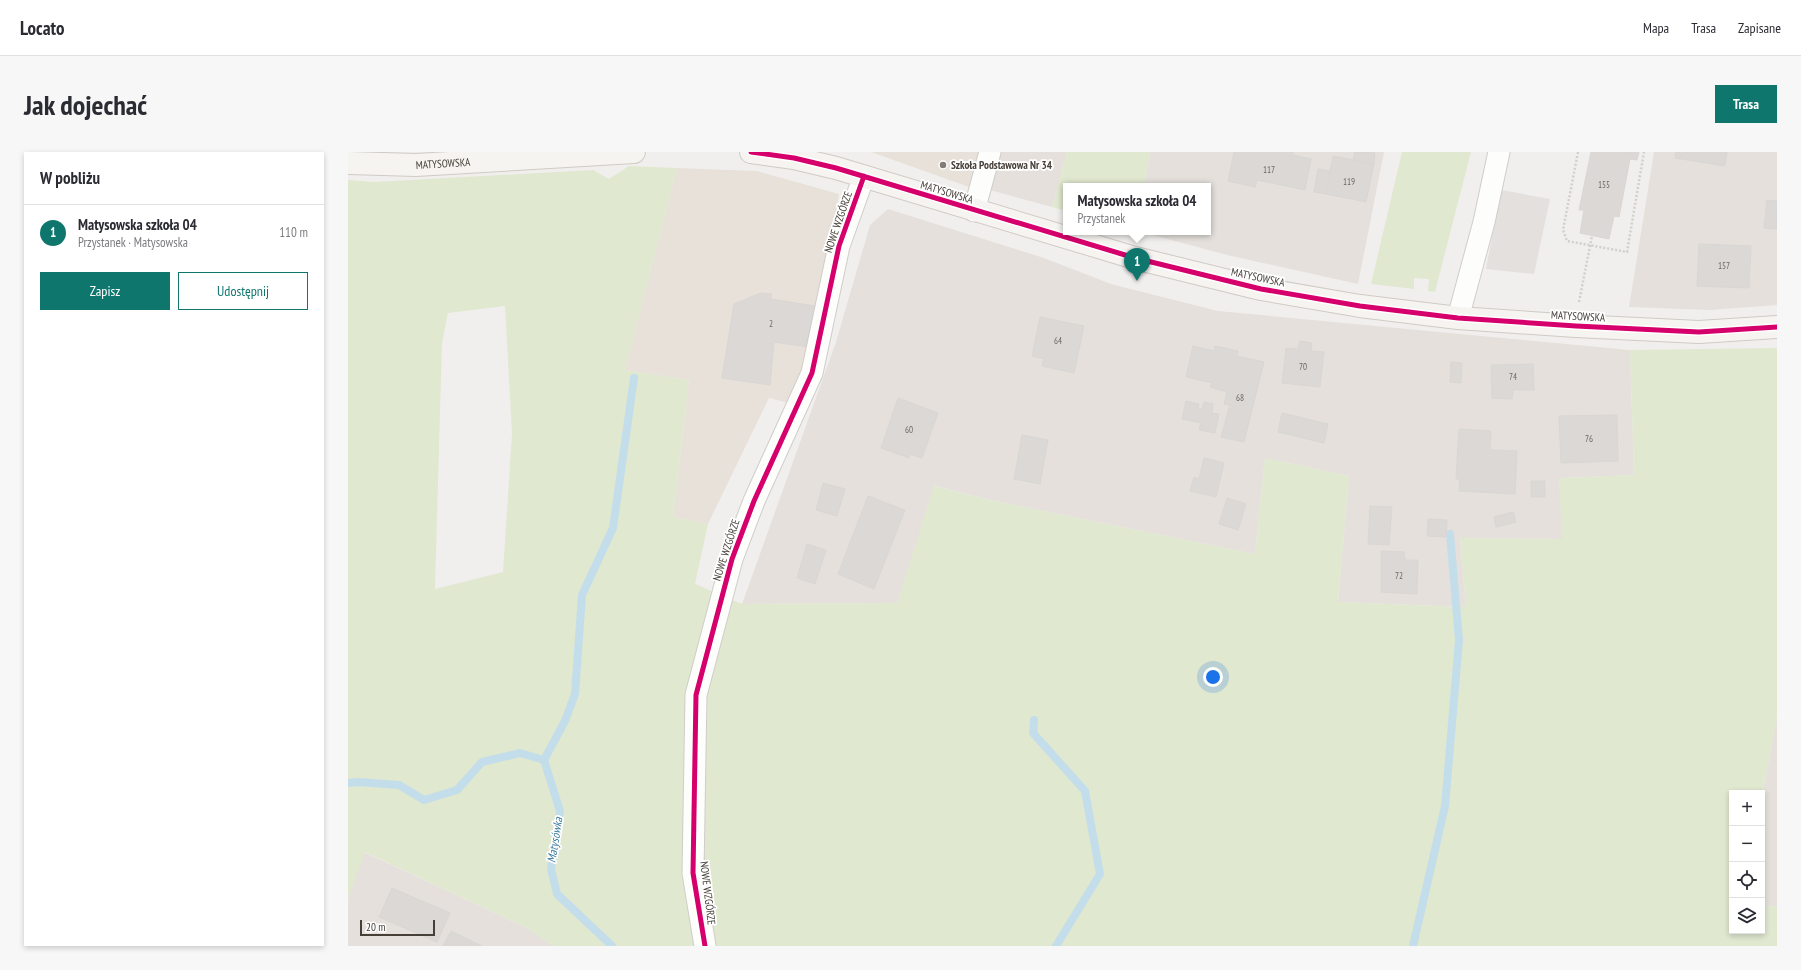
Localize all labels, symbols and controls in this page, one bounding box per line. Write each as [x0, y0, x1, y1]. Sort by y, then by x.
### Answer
text: Locato [20, 16, 65, 40]
text: Mapa [1643, 19, 1669, 37]
text: Trasa [1691, 19, 1716, 37]
text: Zapisane [1738, 19, 1781, 37]
button: Trasa [1715, 85, 1777, 123]
text: Jak dojechać [24, 86, 147, 123]
street label: MATYSOWSKA [415, 155, 471, 172]
place label: Szkoła Podstawowa Nr 34 [951, 158, 1053, 172]
marker: Szkoła Podstawowa Nr 34 [938, 160, 948, 170]
house number: 117 [1263, 164, 1275, 175]
text: W pobliżu [40, 167, 100, 189]
house number: 119 [1343, 176, 1355, 187]
street label: MATYSOWSKA [919, 177, 976, 207]
house number: 155 [1598, 179, 1610, 190]
popup [1063, 183, 1211, 235]
street label: NOWE WZGÓRZE [821, 189, 855, 255]
text: Matysowska szkoła 04 [1078, 191, 1196, 210]
text: Przystanek [1078, 210, 1125, 227]
text: Matysowska szkoła 04 [78, 215, 197, 234]
text: 1 [50, 224, 56, 241]
text: 110 m [279, 224, 308, 241]
text: Przystanek · Matysowska [78, 234, 188, 251]
pin: 1 [1124, 248, 1150, 281]
house number: 157 [1718, 260, 1730, 271]
street label: MATYSOWSKA [1230, 265, 1287, 290]
button: Zapisz [40, 272, 170, 310]
button: Udostępnij [178, 272, 308, 310]
street label: MATYSOWSKA [1550, 308, 1606, 324]
house number: 2 [769, 318, 773, 329]
house number: 64 [1054, 335, 1062, 346]
house number: 70 [1299, 361, 1307, 372]
house number: 74 [1509, 371, 1517, 382]
house number: 68 [1236, 392, 1244, 403]
house number: 60 [905, 424, 913, 435]
house number: 76 [1585, 433, 1593, 444]
street label: NOWE WZGÓRZE [709, 517, 743, 583]
house number: 72 [1395, 570, 1403, 581]
your location [1203, 667, 1223, 687]
map controls [1729, 790, 1765, 934]
button: + [1729, 790, 1765, 826]
water label: Matysówka [544, 815, 566, 864]
button: − [1729, 826, 1765, 862]
street label: NOWE WZGÓRZE [697, 860, 719, 926]
button: locate [1729, 862, 1765, 898]
button: layers [1729, 898, 1765, 934]
scale bar [360, 918, 435, 937]
text: 20 m [366, 920, 385, 934]

